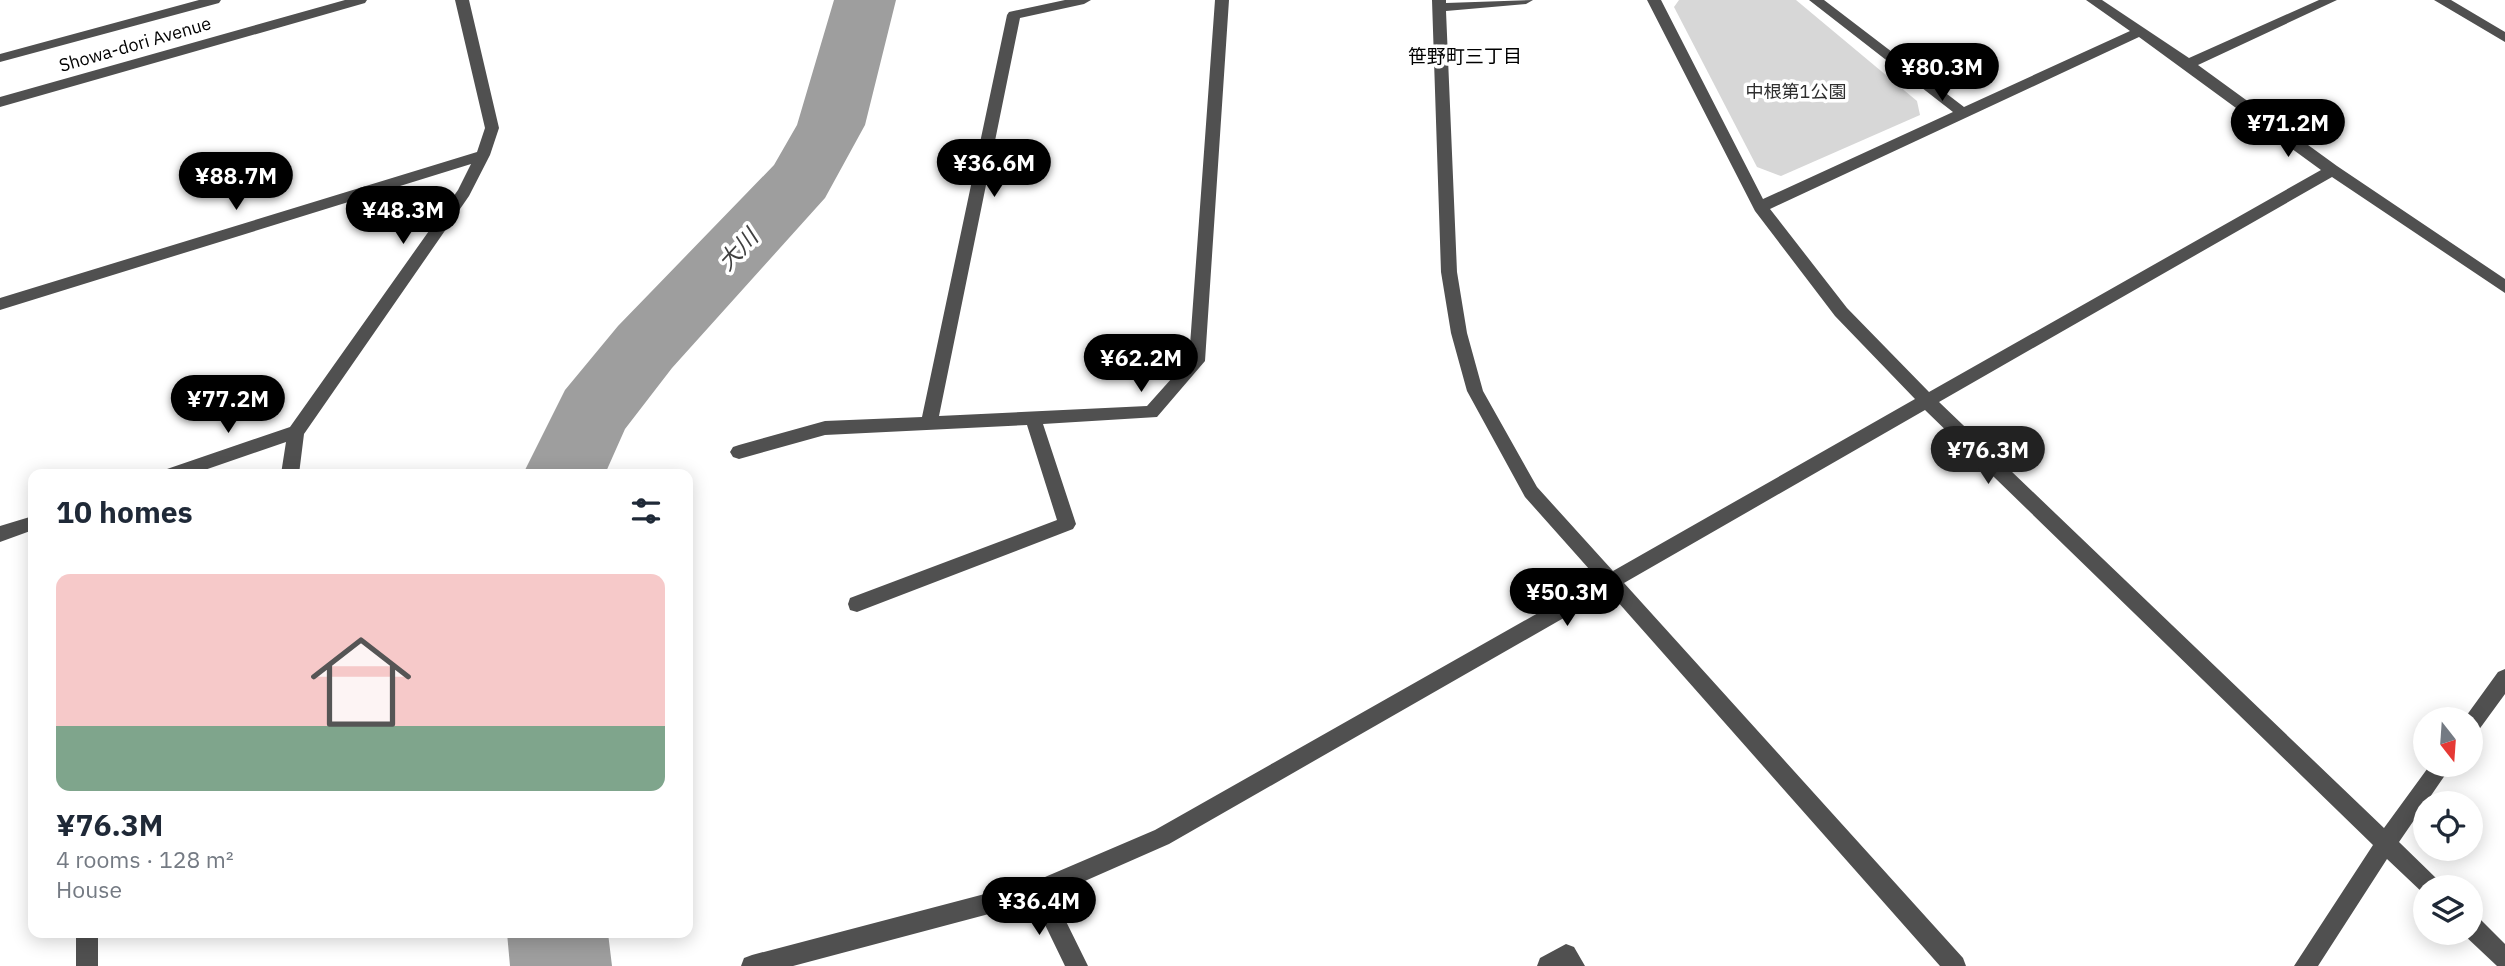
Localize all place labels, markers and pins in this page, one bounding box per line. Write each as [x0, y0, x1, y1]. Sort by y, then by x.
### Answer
pin: ¥80.3M [1885, 43, 1999, 103]
pin: ¥71.2M [2231, 100, 2345, 159]
pin: ¥36.6M [937, 140, 1051, 199]
pin: ¥88.7M [179, 152, 293, 212]
pin: ¥48.3M [346, 187, 460, 246]
pin: ¥62.2M [1084, 334, 1198, 394]
pin: ¥77.2M [171, 376, 285, 435]
pin: ¥76.3M [1931, 426, 2045, 486]
pin: ¥50.3M [1510, 568, 1624, 628]
pin: ¥36.4M [982, 878, 1096, 937]

